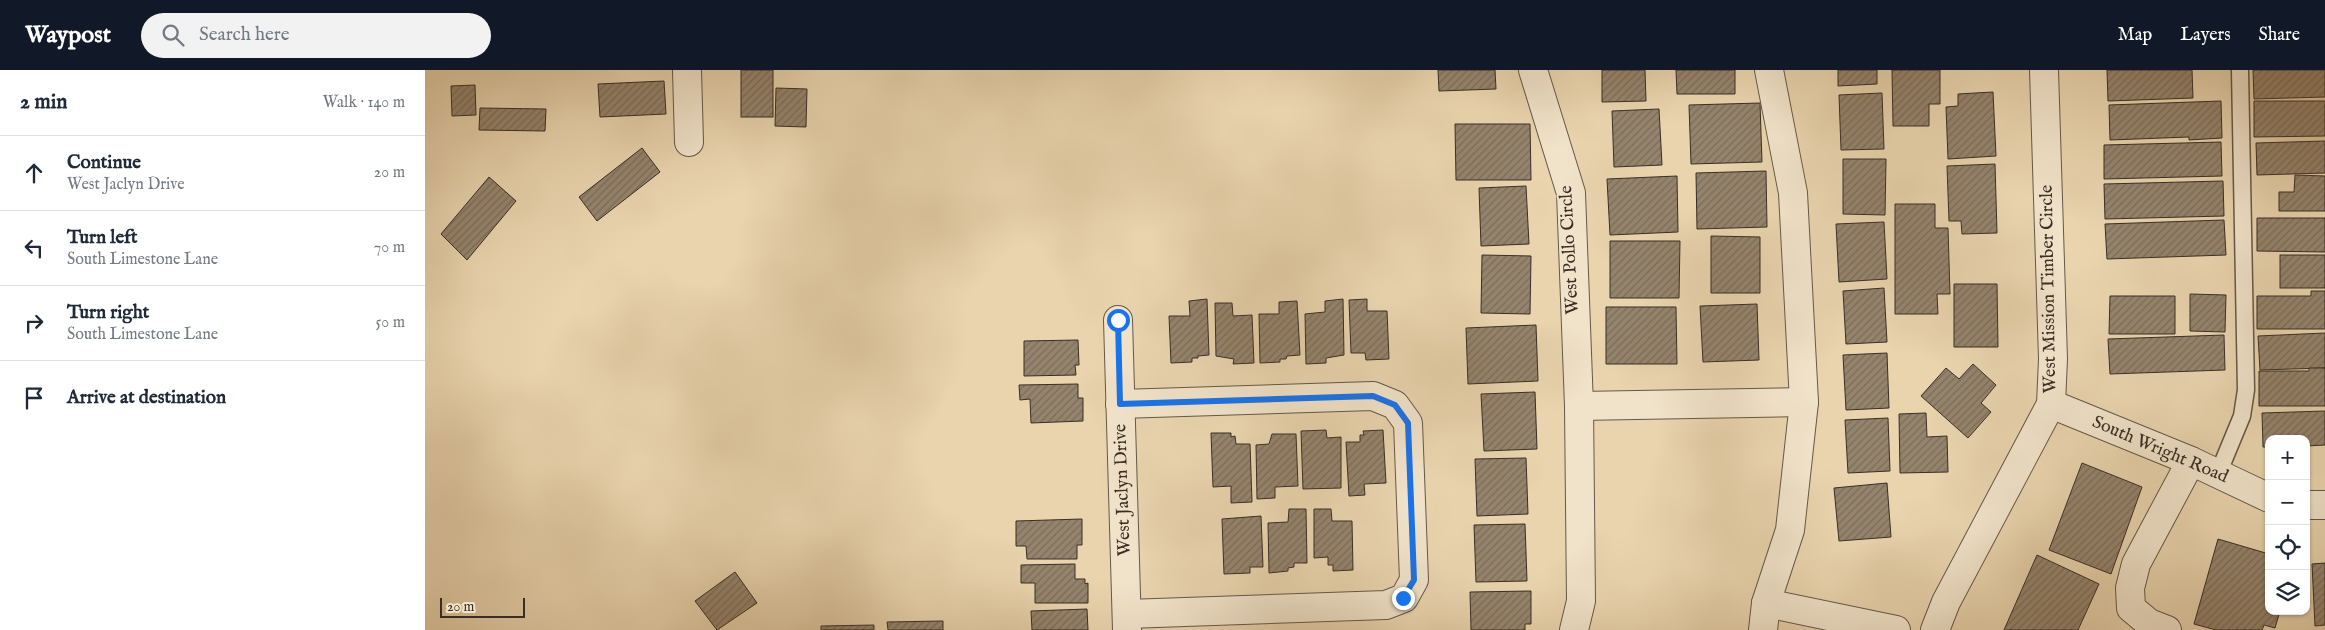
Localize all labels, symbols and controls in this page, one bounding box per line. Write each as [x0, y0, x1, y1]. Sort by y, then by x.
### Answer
search box [141, 13, 491, 58]
text: Waypost [25, 20, 111, 51]
icon: search [159, 21, 187, 49]
text: Search here [199, 23, 290, 47]
text: Map [2118, 24, 2152, 47]
text: Layers [2180, 24, 2231, 47]
text: Share [2259, 24, 2300, 47]
text: 2 min [20, 89, 67, 116]
text: Walk · 140 m [323, 93, 405, 113]
text: Continue [67, 151, 141, 175]
icon: ahead [20, 159, 48, 187]
text: 20 m [374, 163, 405, 183]
text: West Jaclyn Drive [67, 175, 185, 195]
street label: West Pollo Circle [1555, 185, 1585, 315]
street label: West Mission Timber Circle [2036, 185, 2062, 393]
text: Turn left [67, 226, 138, 250]
icon: left [20, 234, 48, 262]
text: 70 m [374, 238, 405, 258]
text: South Limestone Lane [67, 250, 218, 270]
text: Turn right [67, 301, 149, 325]
icon: right [20, 309, 48, 337]
route start [1107, 309, 1130, 332]
text: 50 m [376, 313, 405, 333]
text: South Limestone Lane [67, 325, 218, 345]
icon: arrive [20, 384, 48, 412]
text: Arrive at destination [67, 386, 226, 410]
street label: South Wright Road [2088, 411, 2232, 489]
street label: West Jaclyn Drive [1109, 423, 1137, 557]
map controls [2265, 435, 2310, 615]
button: + [2265, 435, 2310, 480]
button: − [2265, 480, 2310, 525]
button: locate [2265, 525, 2310, 570]
button: layers [2265, 570, 2310, 615]
route end [1392, 587, 1415, 610]
scale bar [440, 595, 525, 618]
text: 20 m [447, 598, 474, 616]

